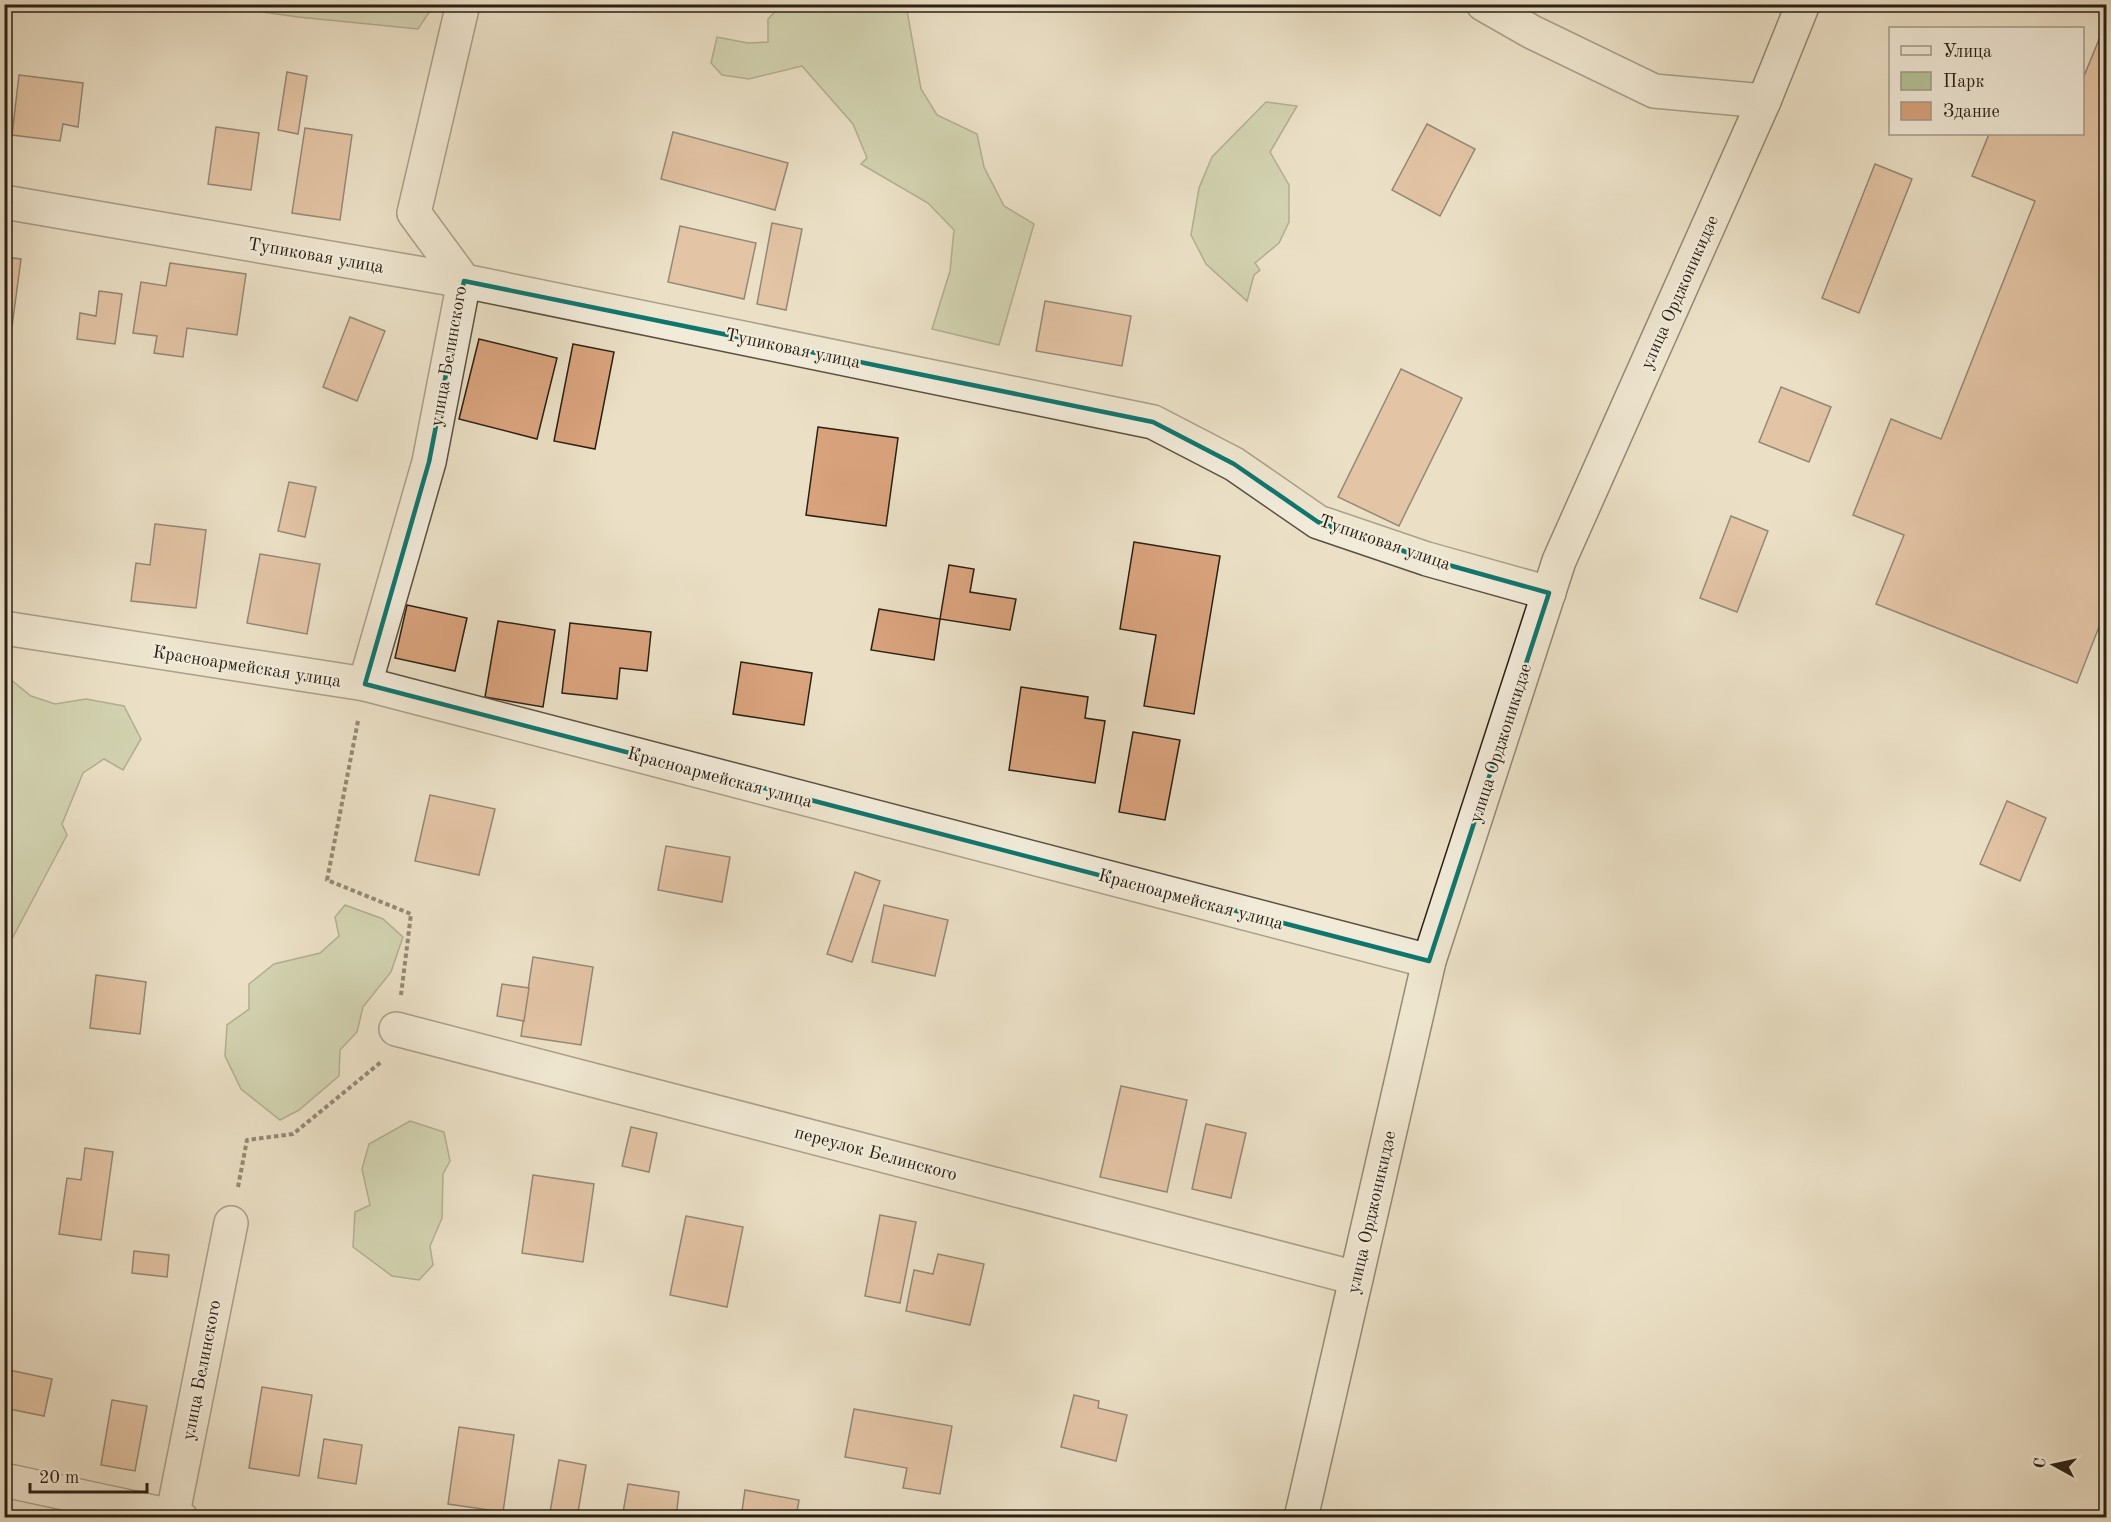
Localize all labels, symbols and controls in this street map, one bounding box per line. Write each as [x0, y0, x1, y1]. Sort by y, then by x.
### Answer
legend [1889, 27, 2084, 135]
text: Улица [1943, 43, 1992, 61]
text: Парк [1943, 73, 1984, 91]
text: Здание [1943, 103, 2000, 121]
street label: улица Орджоникидзе [1638, 213, 1722, 372]
street label: Тупиковая улица [246, 235, 385, 277]
street label: улица Белинского [428, 284, 470, 428]
street label: Тупиковая улица [723, 326, 862, 372]
street label: Тупиковая улица [1317, 512, 1453, 574]
street label: Красноармейская улица [151, 643, 343, 691]
street label: улица Орджоникидзе [1467, 661, 1535, 825]
street label: Красноармейская улица [625, 745, 814, 811]
street label: Красноармейская улица [1096, 867, 1285, 933]
street label: переулок Белинского [792, 1124, 959, 1184]
street label: улица Орджоникидзе [1344, 1129, 1399, 1295]
street label: улица Белинского [180, 1299, 224, 1442]
north arrow [2024, 1435, 2084, 1495]
scale bar [30, 1456, 147, 1494]
text: С [2032, 1457, 2050, 1470]
text: 20 m [39, 1469, 79, 1487]

